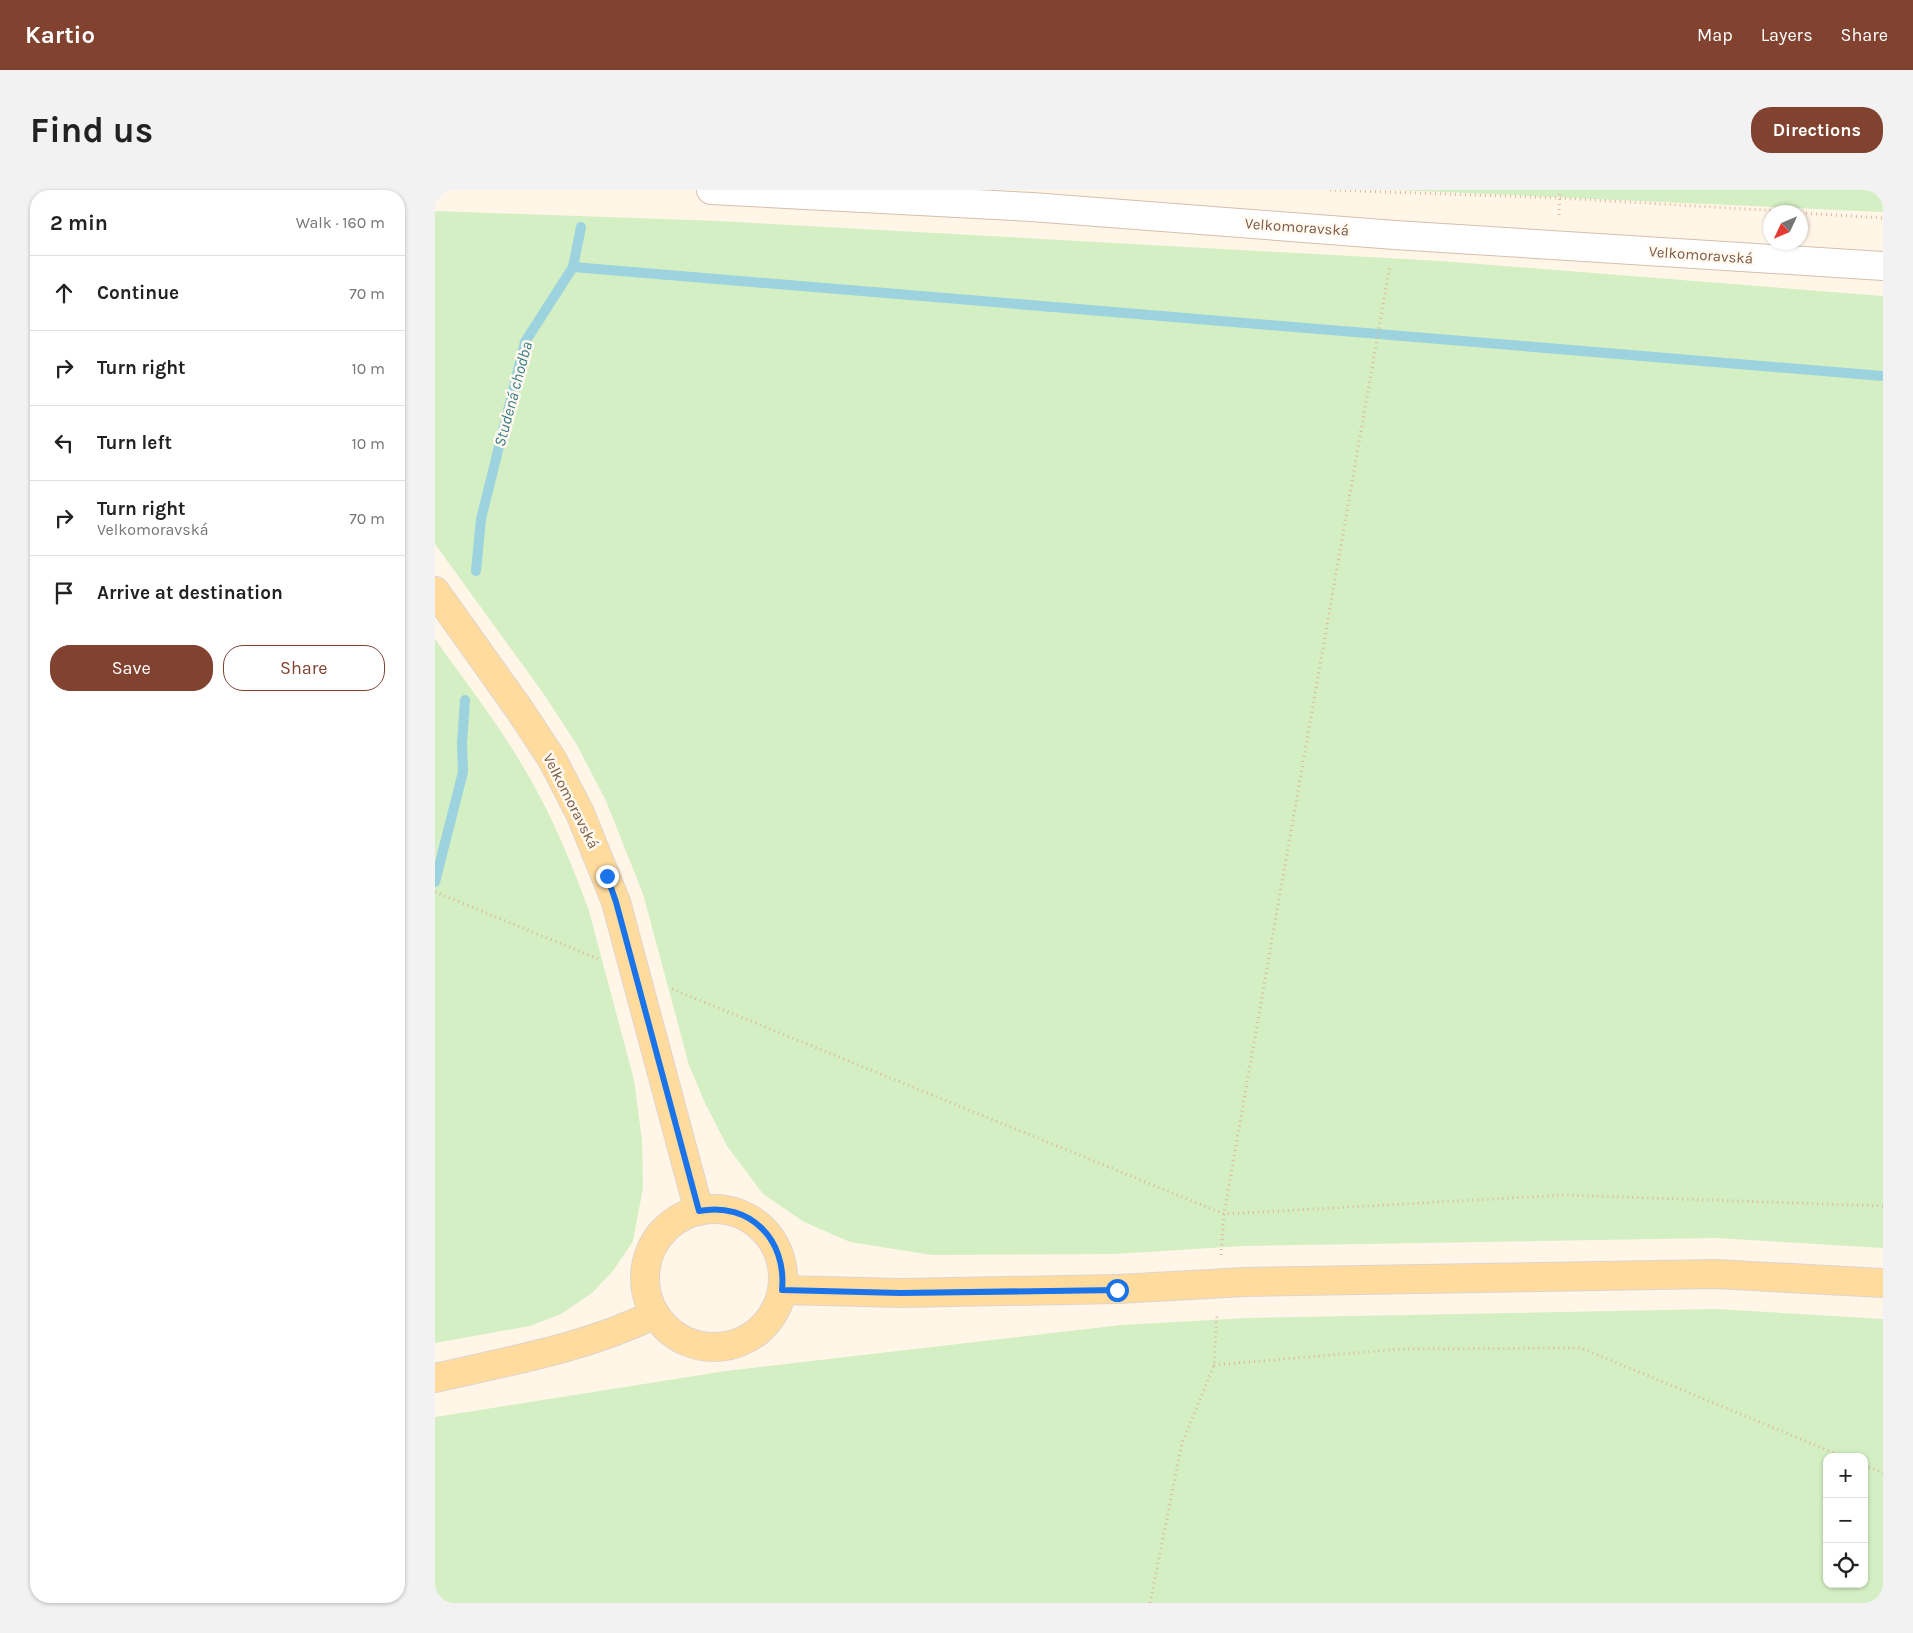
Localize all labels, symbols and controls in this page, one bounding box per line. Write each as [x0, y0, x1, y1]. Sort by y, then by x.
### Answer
text: Kartio [25, 21, 95, 49]
text: Map [1697, 24, 1733, 46]
text: Layers [1761, 24, 1813, 46]
text: Share [1841, 24, 1888, 46]
button: Directions [1751, 107, 1883, 153]
text: Find us [30, 110, 153, 151]
north arrow [1763, 205, 1808, 250]
text: 2 min [50, 211, 108, 235]
text: Walk · 160 m [296, 213, 385, 232]
street label: Velkomoravská [1244, 214, 1350, 240]
street label: Velkomoravská [1648, 242, 1754, 268]
icon: ahead [50, 279, 78, 307]
text: Continue [97, 282, 179, 304]
text: 70 m [349, 284, 385, 303]
water label: Studená chodba [490, 339, 536, 449]
icon: right [50, 354, 78, 382]
text: Turn right [97, 357, 186, 379]
text: 10 m [351, 359, 385, 378]
icon: left [50, 429, 78, 457]
text: Turn left [97, 432, 172, 454]
text: 10 m [351, 434, 385, 453]
text: Turn right [97, 498, 186, 520]
icon: right [50, 504, 78, 532]
text: 70 m [349, 509, 385, 528]
text: Velkomoravská [97, 520, 209, 539]
icon: arrive [50, 579, 78, 607]
text: Arrive at destination [97, 582, 283, 604]
button: Save [50, 645, 213, 691]
button: Share [223, 645, 385, 691]
street label: Velkomoravská [539, 750, 603, 852]
route end [596, 865, 619, 888]
route start [1106, 1279, 1129, 1302]
map controls [1823, 1453, 1868, 1588]
button: + [1823, 1453, 1868, 1498]
button: − [1823, 1498, 1868, 1543]
button: locate [1823, 1543, 1868, 1588]

